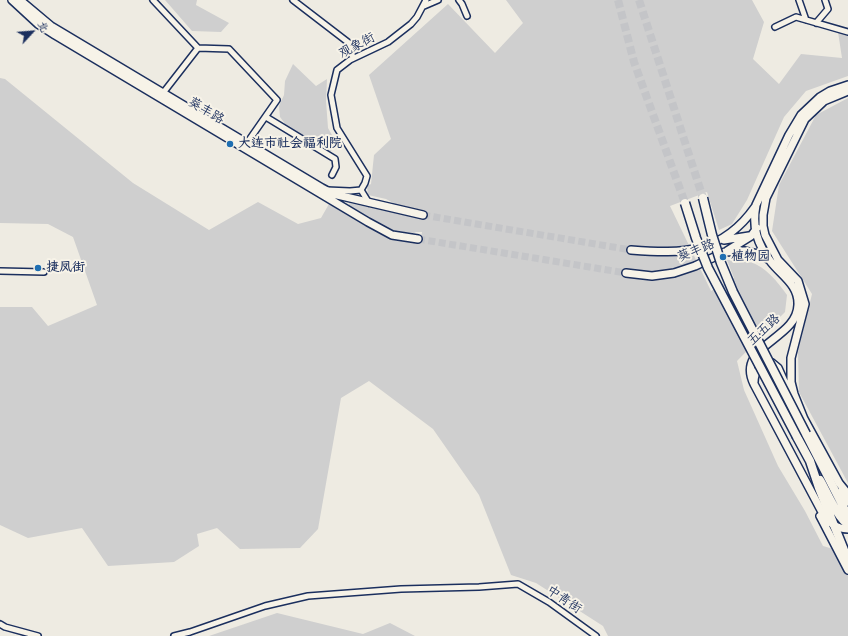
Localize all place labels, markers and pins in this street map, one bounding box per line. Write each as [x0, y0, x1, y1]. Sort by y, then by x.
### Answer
place label: 大连市社会福利院 [238, 136, 342, 152]
marker: 大连市社会福利院 [225, 139, 235, 149]
place label: 植物园 [731, 249, 770, 265]
marker: 植物园 [718, 252, 728, 262]
place label: 捷凤街 [46, 260, 85, 276]
marker: 捷凤街 [33, 263, 43, 273]

